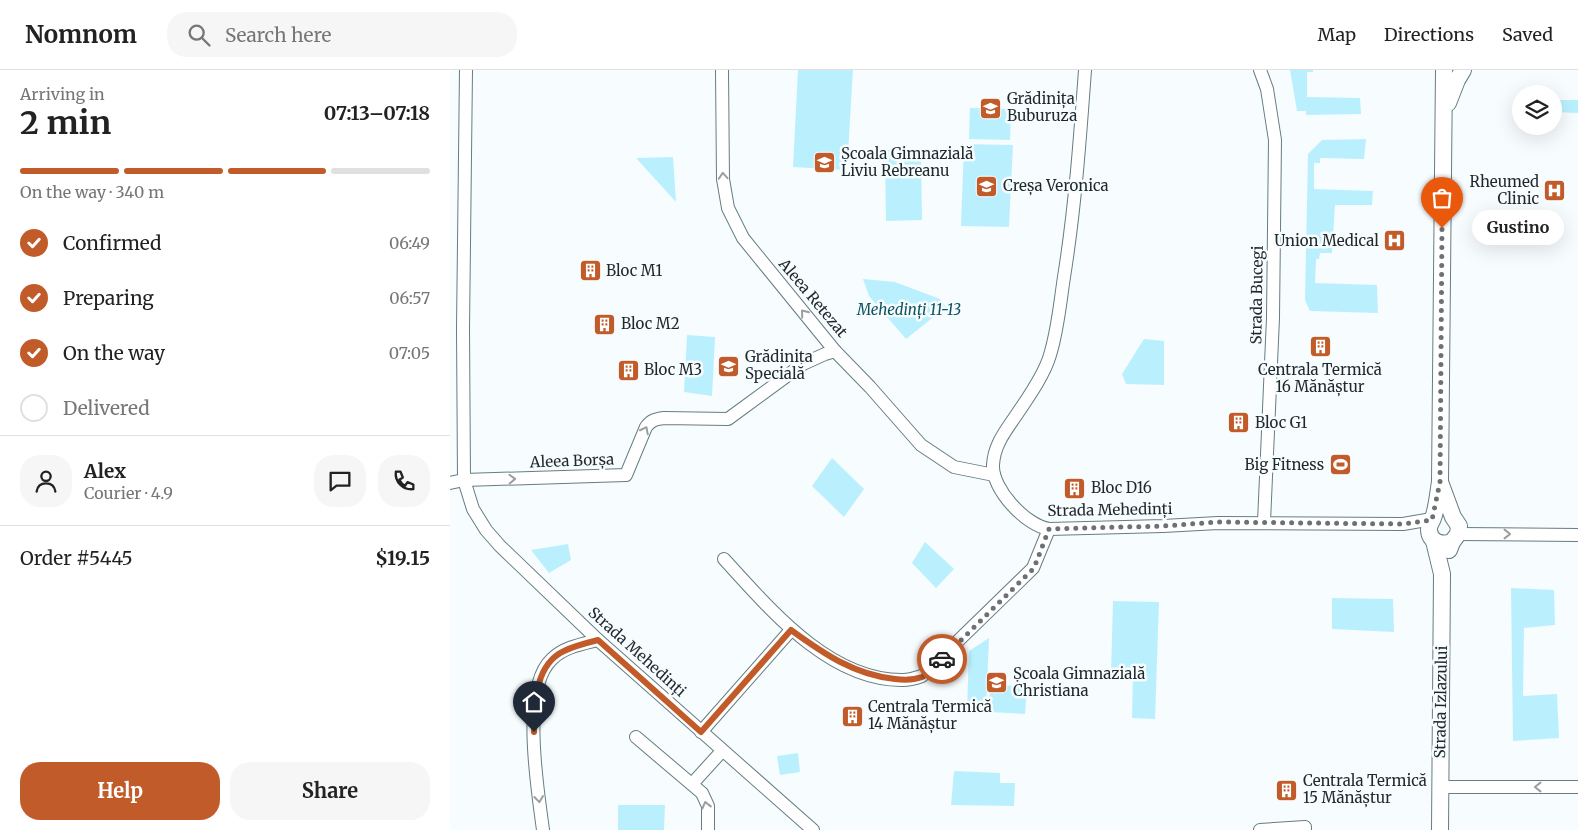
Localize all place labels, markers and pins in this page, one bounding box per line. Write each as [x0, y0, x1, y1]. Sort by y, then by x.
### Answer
place label: Grădinița Buburuza [1007, 89, 1077, 125]
school or university icon: Grădinița Buburuza [979, 96, 1003, 120]
place label: Școala Gimnazială Liviu Rebreanu [841, 144, 973, 180]
school or university icon: Școala Gimnazială Liviu Rebreanu [813, 151, 837, 175]
place label: Rheumed Clinic [1469, 172, 1539, 208]
school or university icon: Creșa Veronica [975, 174, 999, 198]
place label: Creșa Veronica [1003, 176, 1109, 196]
pin [1421, 177, 1463, 228]
hospital icon: Rheumed Clinic [1543, 179, 1567, 203]
callout: Gustino [1472, 210, 1564, 246]
hospital icon: Union Medical [1383, 229, 1407, 253]
place label: Union Medical [1274, 231, 1379, 250]
building icon: Bloc M1 [578, 259, 602, 283]
place label: Bloc M1 [606, 261, 662, 280]
building icon: Bloc M2 [593, 312, 617, 336]
place label: Bloc M2 [621, 314, 680, 333]
building icon: Centrala Termică 16 Mănăștur [1308, 335, 1332, 359]
place label: Grădinița Specială [745, 347, 813, 383]
school or university icon: Grădinița Specială [717, 354, 741, 378]
building icon: Bloc M3 [616, 358, 640, 382]
place label: Bloc M3 [644, 360, 702, 379]
place label: Centrala Termică 16 Mănăștur [1258, 360, 1382, 397]
building icon: Bloc G1 [1227, 411, 1251, 435]
place label: Bloc G1 [1255, 413, 1307, 432]
sports icon: Big Fitness [1328, 453, 1352, 477]
place label: Big Fitness [1245, 455, 1324, 474]
building icon: Bloc D16 [1063, 476, 1087, 500]
place label: Bloc D16 [1091, 478, 1152, 497]
place label: Școala Gimnazială Christiana [1013, 664, 1145, 700]
school or university icon: Școala Gimnazială Christiana [985, 671, 1009, 695]
pin [513, 681, 555, 732]
place label: Centrala Termică 14 Mănăștur [868, 697, 992, 734]
building icon: Centrala Termică 14 Mănăștur [840, 704, 864, 728]
place label: Centrala Termică 15 Mănăștur [1303, 771, 1427, 808]
building icon: Centrala Termică 15 Mănăștur [1275, 778, 1299, 802]

